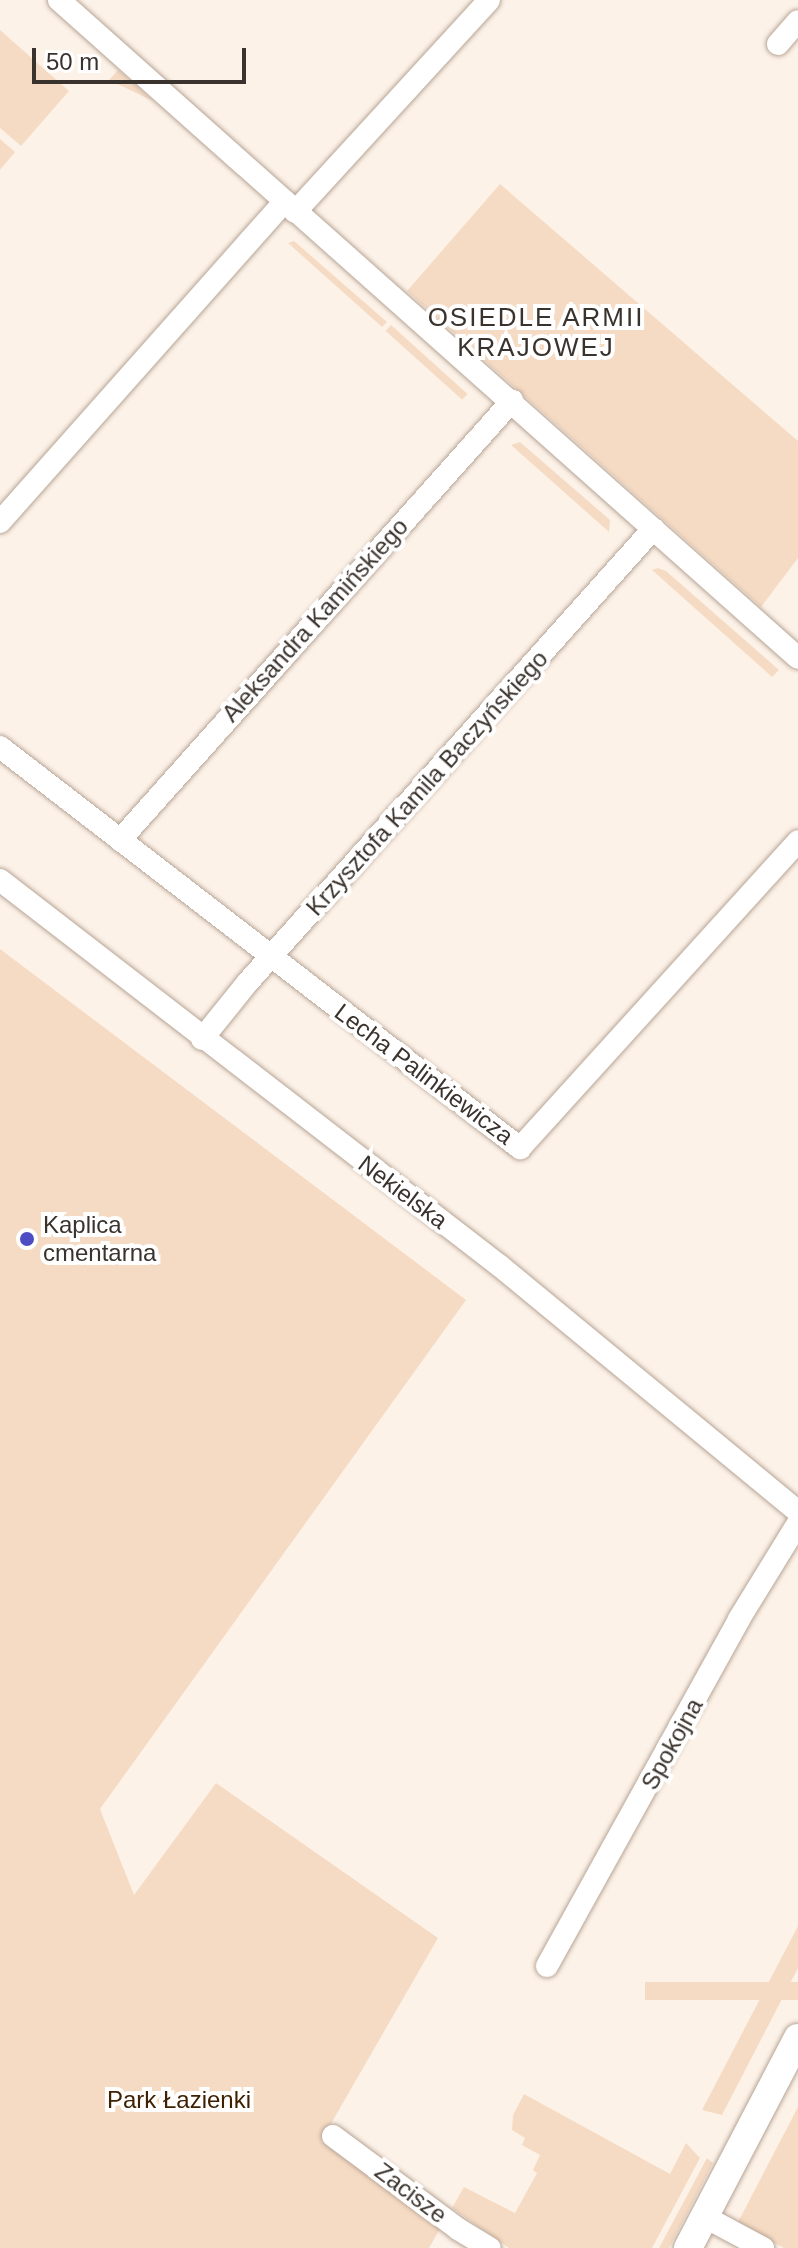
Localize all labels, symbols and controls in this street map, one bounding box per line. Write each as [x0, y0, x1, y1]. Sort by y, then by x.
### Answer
scale bar [36, 32, 250, 82]
text: 50 m [46, 48, 99, 75]
district label: OSIEDLE ARMII KRAJOWEJ [427, 302, 645, 364]
street label: Aleksandra Kamińskiego [216, 512, 414, 728]
street label: Krzysztofa Kamila Baczyńskiego [300, 645, 554, 921]
street label: Lecha Palinkiewicza [329, 997, 519, 1151]
street label: Nekielska [353, 1149, 453, 1235]
place label: Kaplica cmentarna [43, 1211, 156, 1267]
marker: Kaplica cmentarna [18, 1230, 36, 1248]
street label: Spokojna [635, 1693, 709, 1795]
park label: Park Łazienki [107, 2086, 251, 2114]
street label: Zacisze [369, 2157, 453, 2229]

